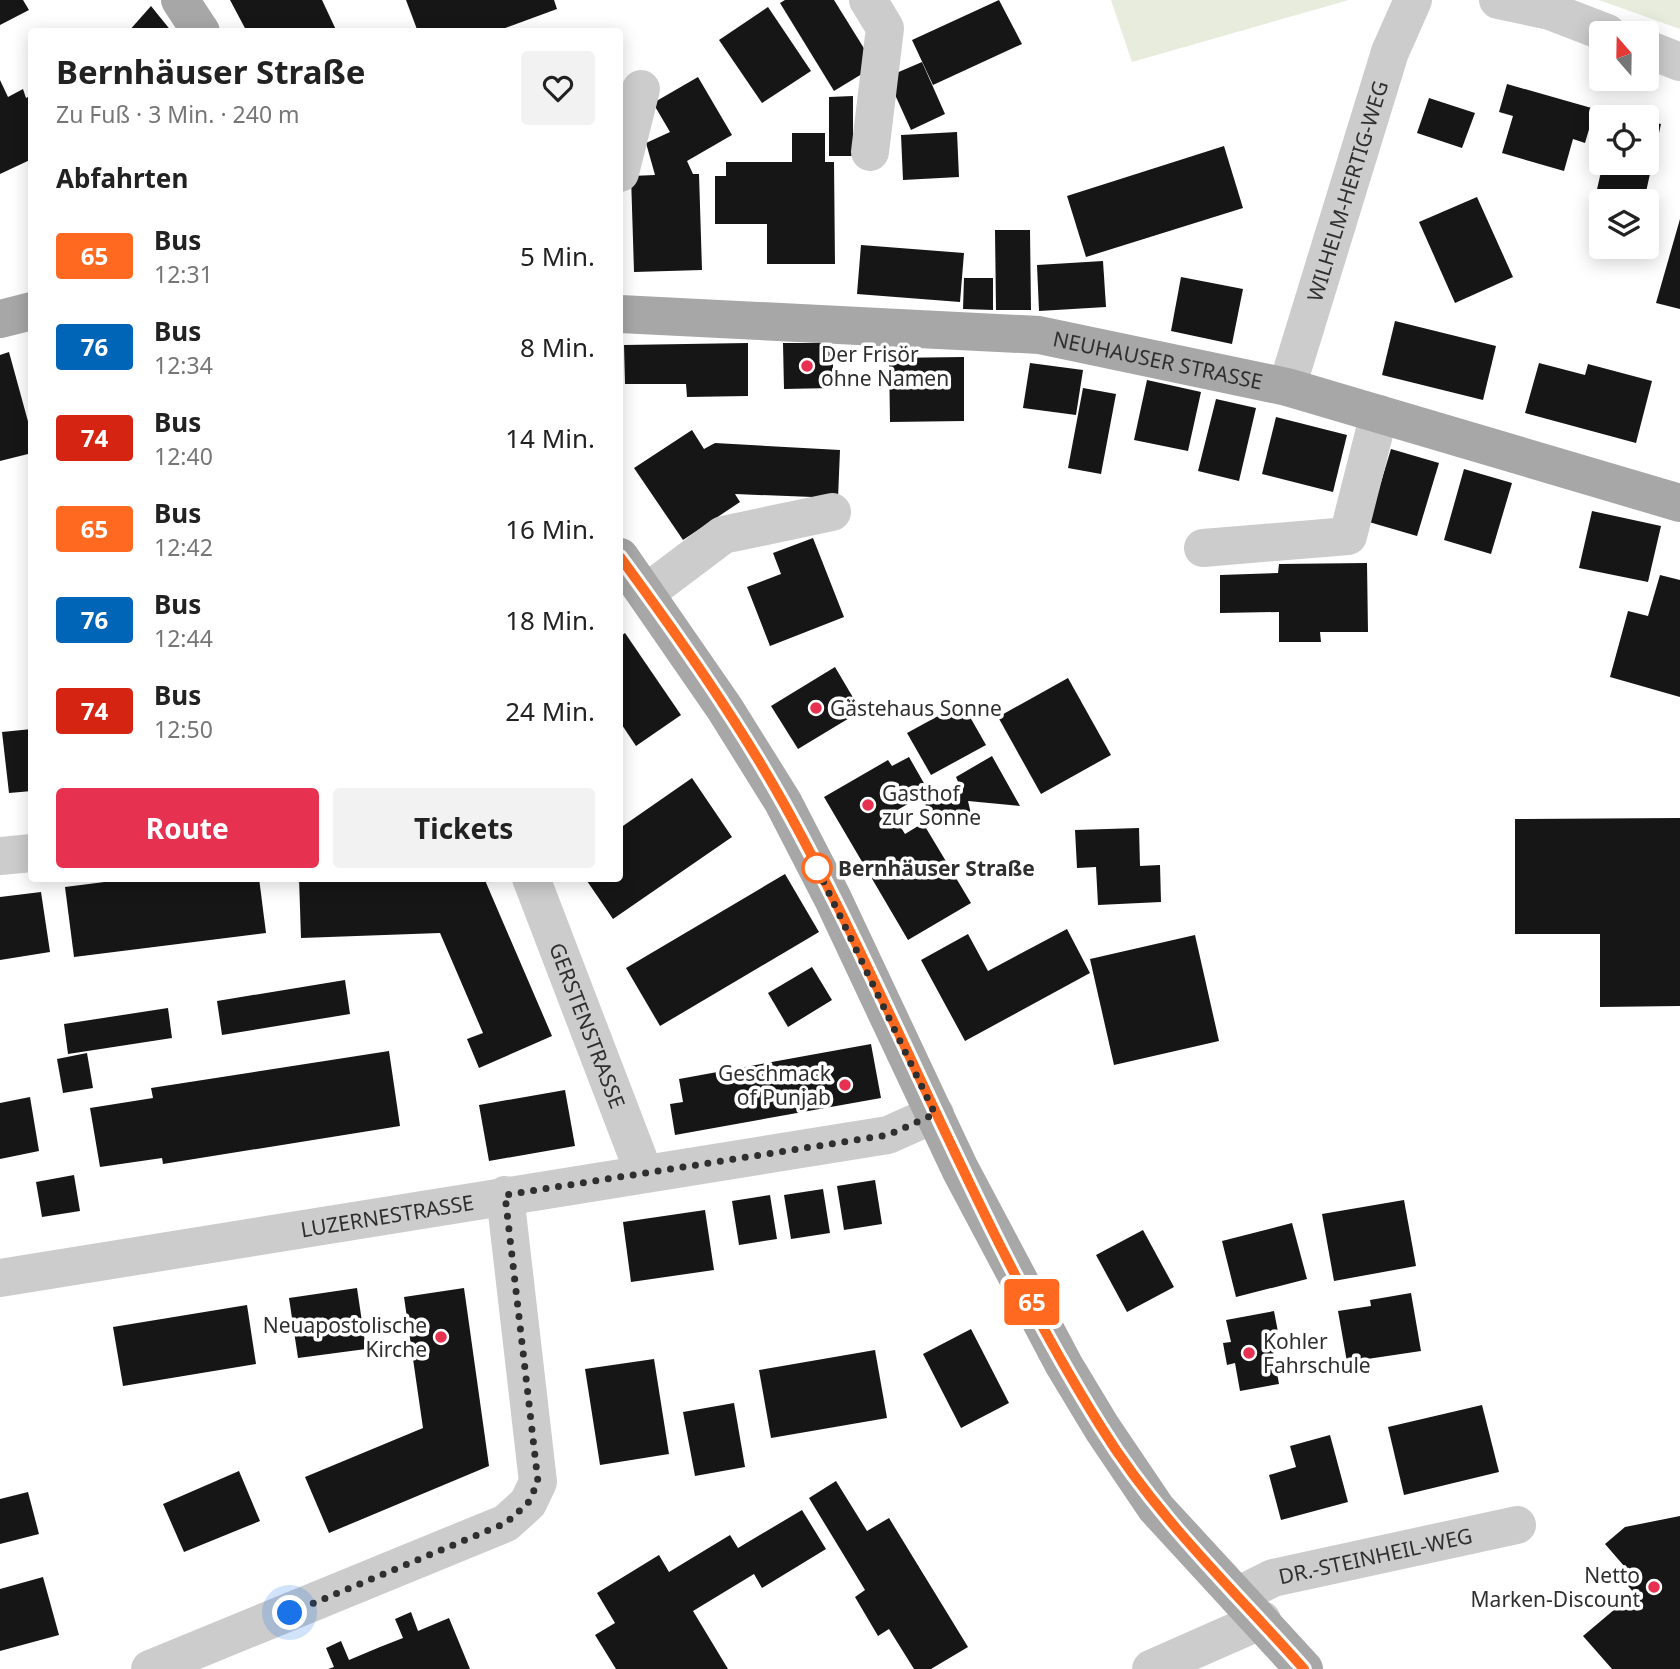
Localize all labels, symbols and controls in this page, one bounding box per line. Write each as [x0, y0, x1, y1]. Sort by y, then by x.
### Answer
north arrow [1589, 21, 1659, 91]
map controls [1589, 21, 1659, 259]
text: Bernhäuser Straße [56, 49, 365, 94]
button: heart [521, 51, 595, 125]
street label: WILHELM-HERTIG-WEG [1300, 77, 1394, 305]
text: Zu Fuß · 3 Min. · 240 m [56, 98, 300, 130]
button: locate [1589, 105, 1659, 175]
text: Abfahrten [56, 160, 188, 196]
button: layers [1589, 189, 1659, 259]
text: Bus [154, 222, 201, 258]
text: 5 Min. [520, 238, 595, 274]
text: 65 [81, 239, 108, 272]
text: 12:31 [154, 258, 213, 290]
text: Bus [154, 313, 201, 349]
street label: NEUHAUSER STRASSE [1051, 324, 1265, 396]
text: 8 Min. [520, 329, 595, 365]
text: 76 [81, 330, 108, 363]
place label: Der Frisör ohne Namen [821, 340, 949, 392]
text: 12:34 [154, 349, 213, 381]
marker: Der Frisör ohne Namen [799, 358, 815, 374]
text: Bus [154, 404, 201, 440]
text: 14 Min. [505, 420, 595, 456]
text: 74 [81, 421, 108, 454]
text: 12:40 [154, 440, 213, 472]
text: Bus [154, 495, 201, 531]
text: 16 Min. [505, 511, 595, 547]
text: 65 [81, 512, 108, 545]
text: 12:42 [154, 531, 213, 563]
text: Bus [154, 586, 201, 622]
text: 18 Min. [505, 602, 595, 638]
text: 76 [81, 603, 108, 636]
text: 12:44 [154, 622, 213, 654]
text: Bus [154, 677, 201, 713]
text: 24 Min. [505, 693, 595, 729]
text: 74 [81, 694, 108, 727]
place label: Gästehaus Sonne [830, 694, 1002, 722]
marker: Gästehaus Sonne [808, 700, 824, 716]
text: 12:50 [154, 713, 213, 745]
place label: Gasthof zur Sonne [882, 779, 981, 831]
button: Route [56, 788, 319, 868]
button: Tickets [333, 788, 595, 868]
marker: Gasthof zur Sonne [860, 797, 876, 813]
marker: Bernhäuser Straße [802, 853, 832, 883]
place label: Bernhäuser Straße [838, 854, 1035, 882]
street label: GERSTENSTRASSE [543, 939, 632, 1112]
place label: Geschmack of Punjab [718, 1059, 832, 1111]
marker: Geschmack of Punjab [837, 1077, 853, 1093]
street label: LUZERNESTRASSE [298, 1188, 476, 1243]
line badge: 65 [1000, 1279, 1064, 1325]
text: 65 [1018, 1285, 1046, 1318]
place label: Neuapostolische Kirche [263, 1311, 427, 1363]
place label: Kohler Fahrschule [1263, 1327, 1371, 1379]
marker: Neuapostolische Kirche [433, 1329, 449, 1345]
marker: Kohler Fahrschule [1241, 1345, 1257, 1361]
street label: DR.-STEINHEIL-WEG [1276, 1521, 1475, 1590]
place label: Netto Marken-Discount [1471, 1561, 1640, 1613]
marker: Netto Marken-Discount [1646, 1579, 1662, 1595]
your location [272, 1595, 307, 1630]

